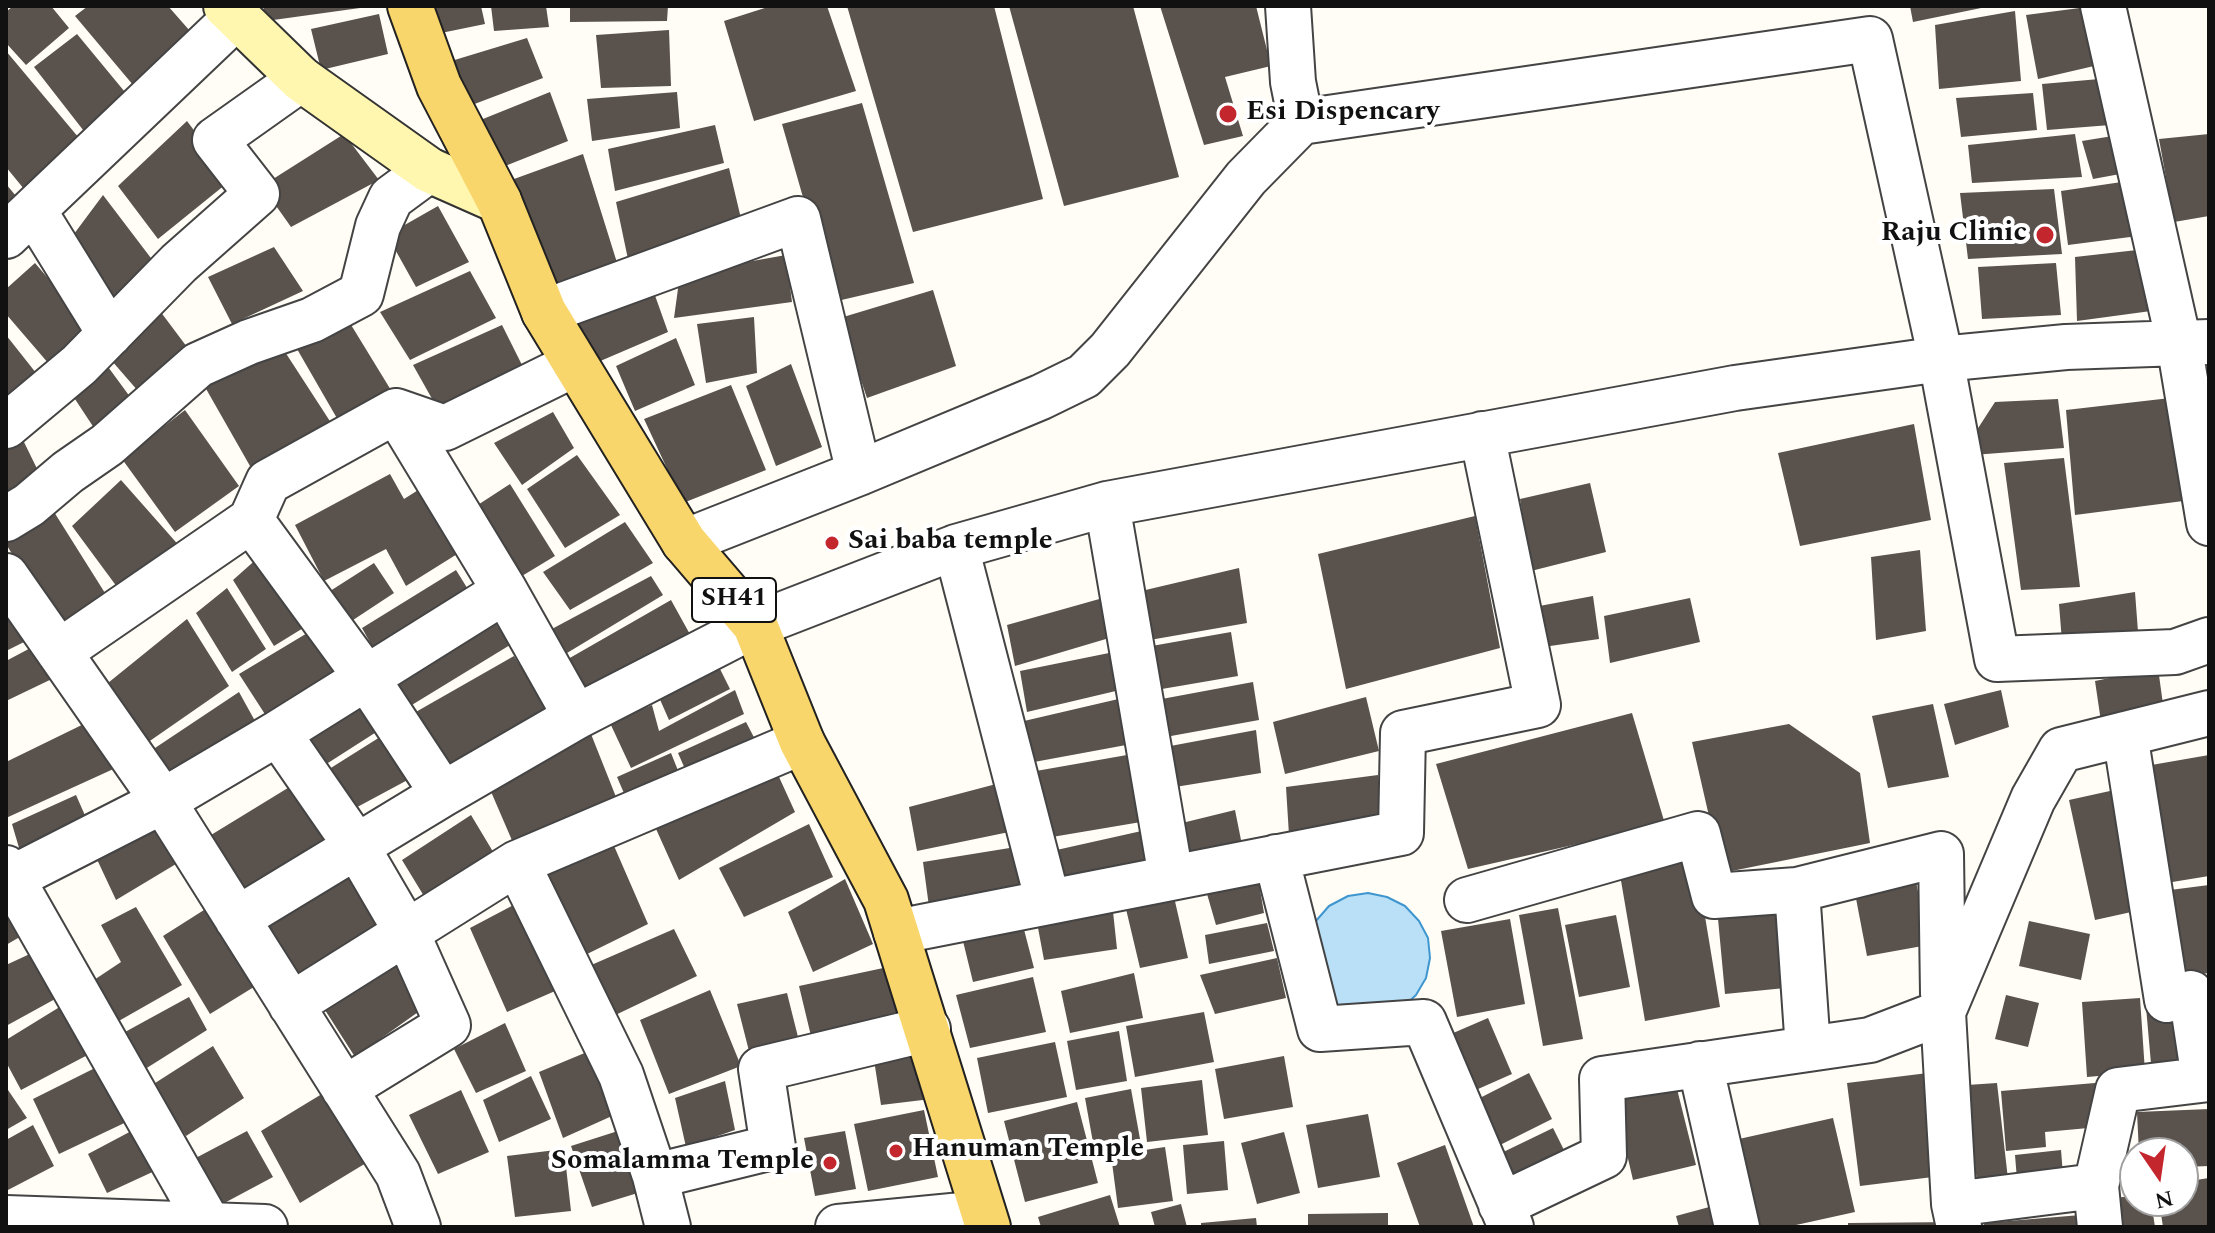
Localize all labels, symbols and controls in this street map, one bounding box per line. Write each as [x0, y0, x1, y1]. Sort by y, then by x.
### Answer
place label: Esi Dispencary [1246, 97, 1439, 131]
marker: Esi Dispencary [1217, 103, 1239, 125]
place label: Raju Clinic [1881, 218, 2027, 252]
marker: Raju Clinic [2034, 224, 2056, 246]
place label: Sai baba temple [848, 526, 1053, 560]
marker: Sai baba temple [823, 534, 841, 552]
road number: SH41 [692, 578, 776, 622]
place label: Hanuman Temple [912, 1134, 1144, 1168]
north arrow [2119, 1137, 2199, 1217]
marker: Hanuman Temple [887, 1142, 905, 1160]
place label: Somalamma Temple [551, 1146, 814, 1180]
marker: Somalamma Temple [821, 1154, 839, 1172]
text: N [2152, 1181, 2177, 1217]

